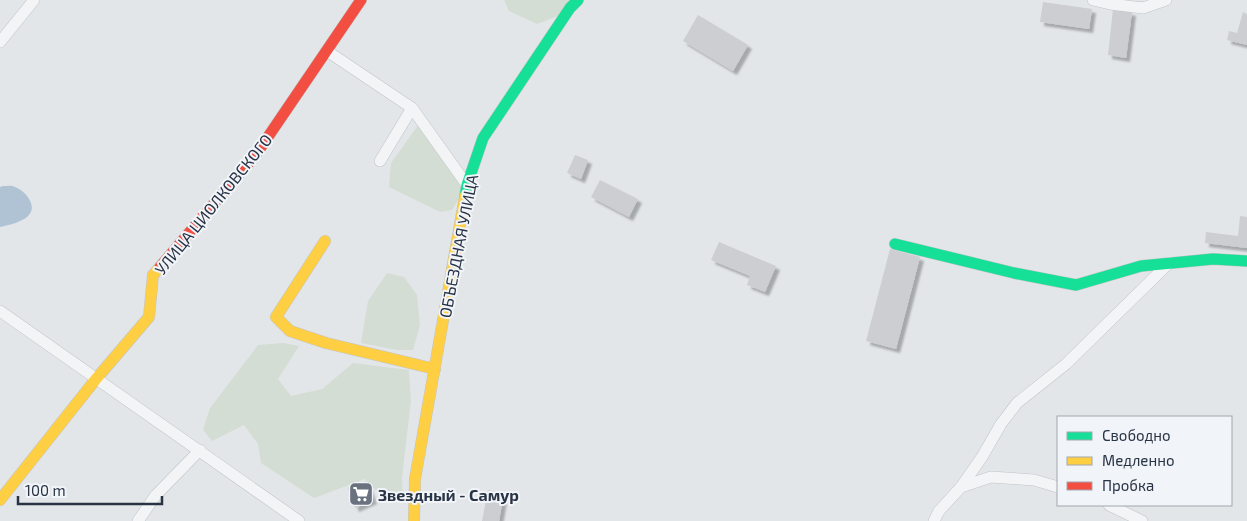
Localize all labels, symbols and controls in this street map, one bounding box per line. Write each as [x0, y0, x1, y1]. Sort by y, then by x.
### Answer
street label: УЛИЦА ЦИОЛКОВСКОГО [150, 130, 276, 278]
street label: ОБЪЕЗДНАЯ УЛИЦА [435, 173, 481, 319]
legend [1057, 416, 1232, 506]
text: Свободно [1102, 426, 1171, 444]
text: Медленно [1102, 451, 1175, 469]
scale bar [18, 474, 161, 506]
text: Пробка [1102, 476, 1154, 494]
text: 100 m [25, 481, 66, 499]
supermarket icon: Звездный - Самур [348, 481, 374, 507]
place label: Звездный - Самур [378, 485, 519, 504]

